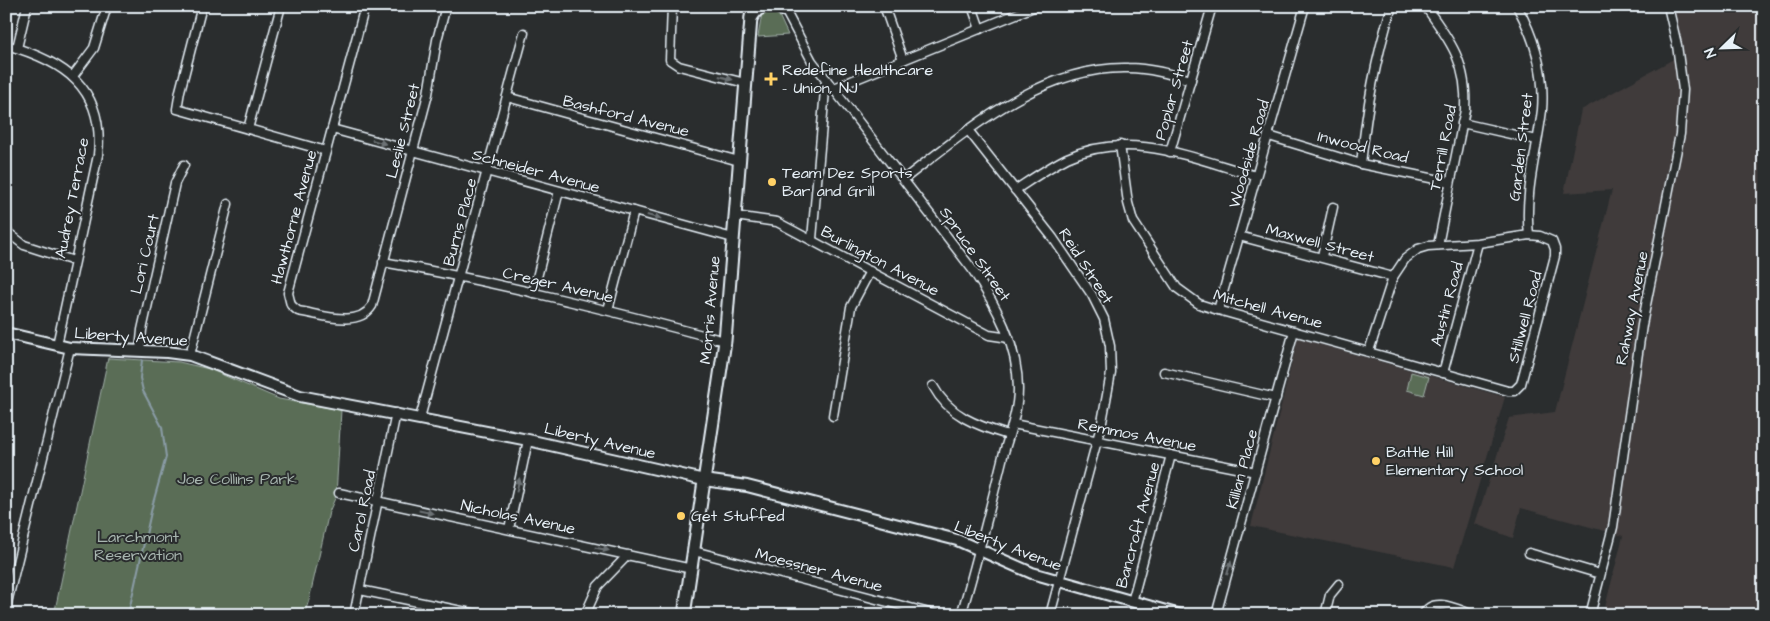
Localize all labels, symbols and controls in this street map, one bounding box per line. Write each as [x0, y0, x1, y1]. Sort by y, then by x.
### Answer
north arrow [1698, 22, 1748, 72]
street label: Poplar Street [1149, 37, 1199, 143]
text: N [1700, 45, 1722, 61]
place label: Redefine Healthcare - Union, NJ [782, 59, 933, 99]
marker: Redefine Healthcare - Union, NJ [764, 72, 778, 86]
one-way arrow [719, 75, 734, 83]
street label: Leslie Street [381, 81, 426, 181]
street label: Bashford Avenue [561, 90, 692, 142]
street label: Garden Street [1503, 91, 1539, 202]
street label: Woodside Road [1223, 97, 1275, 211]
street label: Terrill Road [1424, 103, 1462, 193]
street label: Inwood Road [1315, 125, 1411, 169]
street label: Audrey Terrace [50, 135, 96, 260]
one-way arrow [371, 139, 386, 147]
street label: Schneider Avenue [470, 143, 603, 199]
street label: Hawthorne Avenue [266, 147, 323, 287]
place label: Team Dez Sports Bar and Grill [782, 162, 913, 202]
street label: Burns Place [438, 175, 482, 269]
marker: Team Dez Sports Bar and Grill [766, 176, 778, 188]
street label: Spruce Street [934, 202, 1016, 306]
street label: Lori Court [125, 211, 165, 296]
one-way arrow [646, 213, 661, 221]
street label: Maxwell Street [1263, 218, 1377, 268]
street label: Burlington Avenue [816, 220, 943, 303]
street label: Reid Street [1053, 224, 1119, 309]
street label: Rahway Avenue [1610, 249, 1655, 367]
street label: Morris Avenue [694, 255, 726, 365]
street label: Austin Road [1425, 259, 1469, 349]
street label: Creger Avenue [500, 262, 616, 309]
street label: Stillwell Road [1502, 269, 1548, 365]
street label: Mitchell Avenue [1211, 284, 1325, 334]
street label: Liberty Avenue [73, 322, 189, 353]
street label: Remmos Avenue [1076, 413, 1199, 457]
street label: Liberty Avenue [542, 418, 658, 466]
street label: Killian Place [1221, 426, 1263, 511]
place label: Battle Hill Elementary School [1386, 441, 1523, 482]
marker: Battle Hill Elementary School [1370, 455, 1382, 467]
street label: Bancroft Avenue [1111, 459, 1166, 591]
park label: Joe Collins Park [177, 468, 297, 490]
street label: Carol Road [343, 468, 381, 554]
one-way arrow [514, 477, 522, 492]
street label: Nicholas Avenue [459, 494, 578, 540]
place label: Get Stuffed [691, 505, 784, 527]
one-way arrow [419, 508, 434, 516]
marker: Get Stuffed [675, 510, 687, 522]
street label: Liberty Avenue [951, 515, 1065, 578]
park label: Larchmont Reservation [94, 526, 182, 566]
street label: Moessner Avenue [753, 542, 885, 598]
one-way arrow [595, 545, 610, 553]
one-way arrow [1226, 560, 1234, 575]

